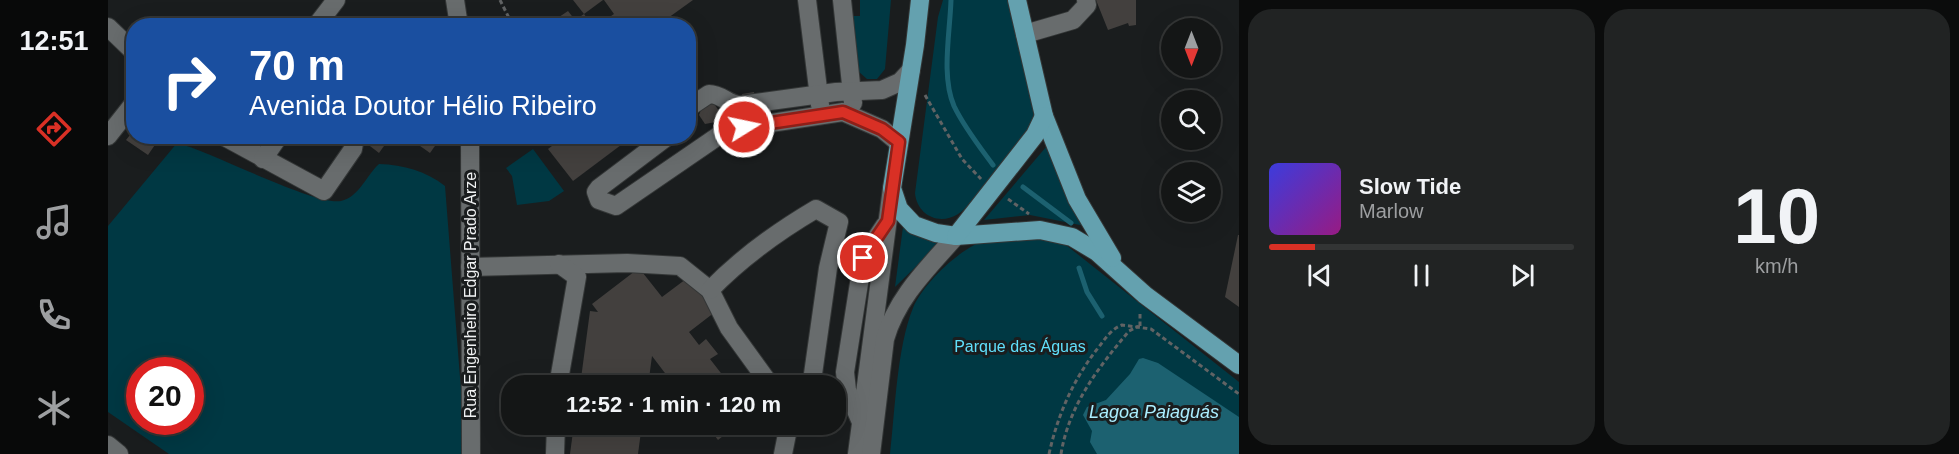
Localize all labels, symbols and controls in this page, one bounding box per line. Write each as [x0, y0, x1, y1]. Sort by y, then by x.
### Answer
north arrow [1161, 18, 1221, 78]
map controls [1161, 18, 1221, 222]
text: 12:51 [19, 26, 89, 56]
icon: right [150, 42, 228, 120]
text: 70 m [249, 42, 345, 89]
button: search [1161, 90, 1221, 150]
text: Avenida Doutor Hélio Ribeiro [249, 91, 597, 121]
position arrow [712, 95, 776, 159]
icon: directions [33, 108, 75, 150]
button: layers [1161, 162, 1221, 222]
street label: Rua Engenheiro Edgar Prado Arze [462, 172, 479, 418]
text: 10 [1733, 172, 1820, 260]
text: Slow Tide [1359, 174, 1461, 199]
text: Marlow [1359, 200, 1423, 222]
icon: music [33, 201, 75, 243]
pin [837, 232, 888, 283]
icon: arrive [846, 241, 879, 274]
text: km/h [1755, 255, 1798, 277]
icon: previous [1303, 259, 1336, 292]
icon: pause [1405, 259, 1438, 292]
icon: next [1506, 259, 1539, 292]
icon: phone [33, 294, 75, 336]
park label: Parque das Águas [954, 337, 1086, 355]
speed limit sign: 20 [126, 357, 204, 435]
icon: climate [33, 387, 75, 429]
text: 12:52 · 1 min · 120 m [566, 392, 781, 417]
water label: Lagoa Paiaguás [1089, 402, 1219, 422]

